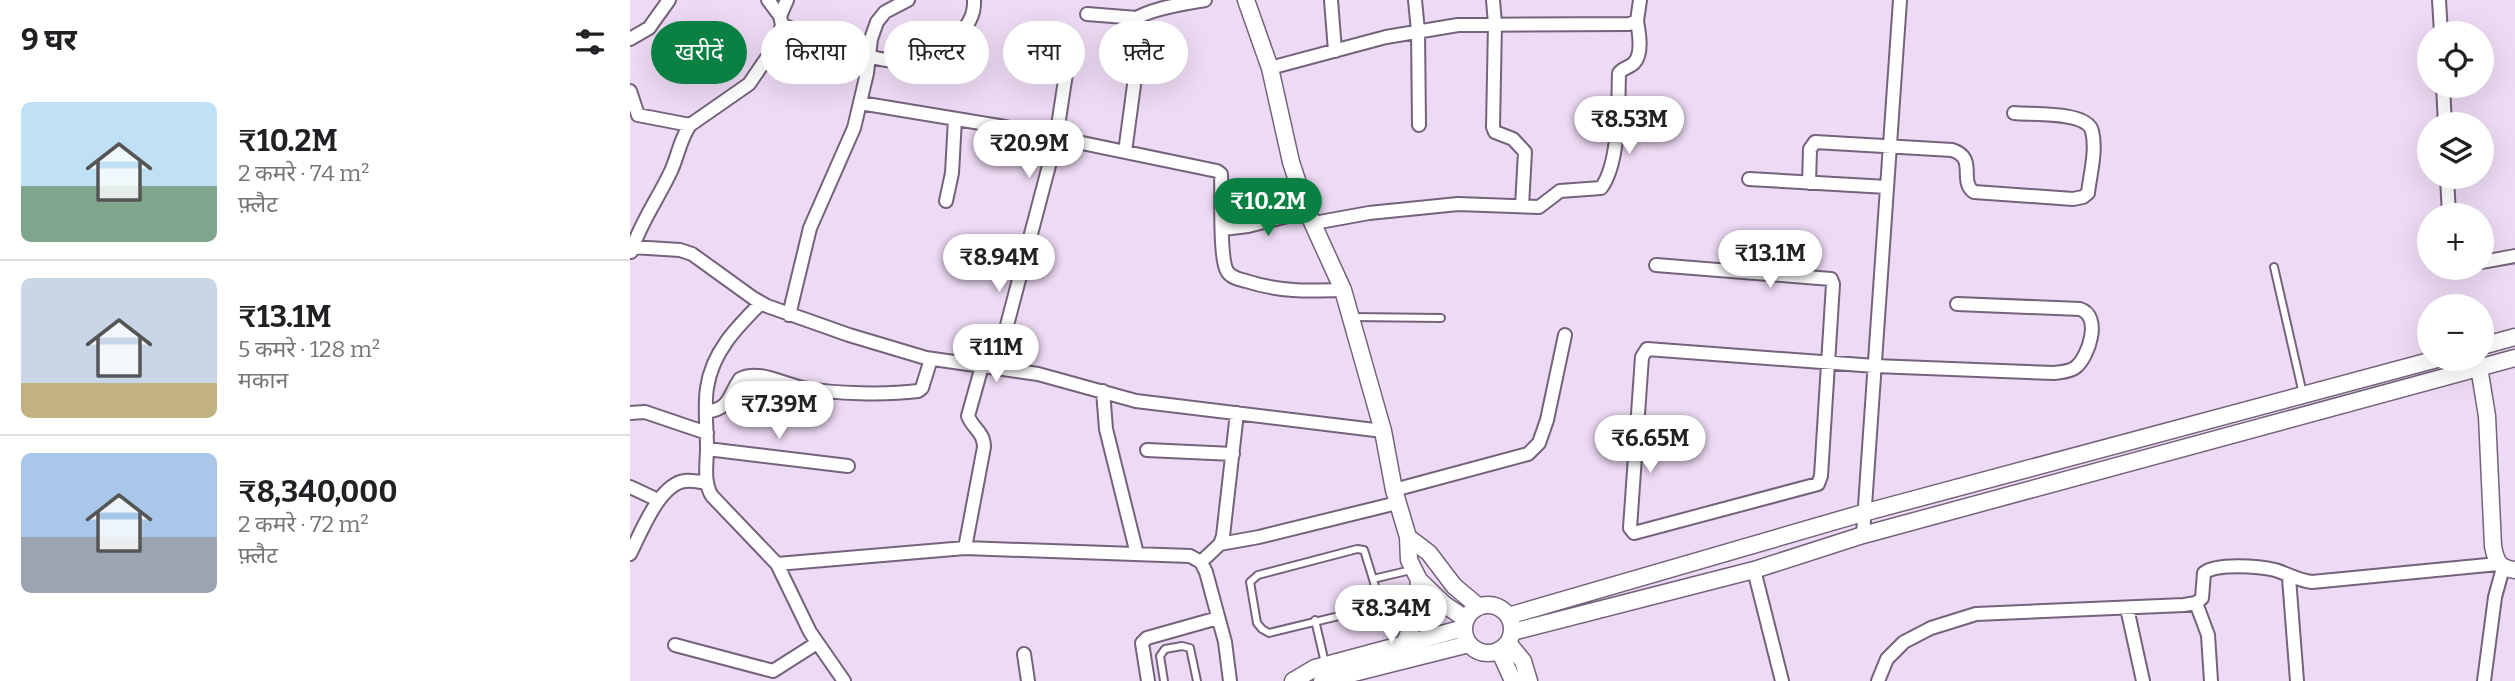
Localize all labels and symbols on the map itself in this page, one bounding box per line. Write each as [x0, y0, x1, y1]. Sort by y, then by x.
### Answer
pin: ₹8.53M [1572, 96, 1686, 156]
pin: ₹20.9M [972, 120, 1086, 180]
pin: ₹10.2M [1211, 178, 1325, 238]
pin: ₹13.1M [1713, 230, 1827, 290]
pin: ₹8.94M [942, 234, 1056, 294]
pin: ₹11M [955, 324, 1037, 384]
pin: ₹7.39M [722, 382, 836, 441]
pin: ₹6.65M [1593, 416, 1707, 475]
pin: ₹8.34M [1334, 586, 1448, 645]

